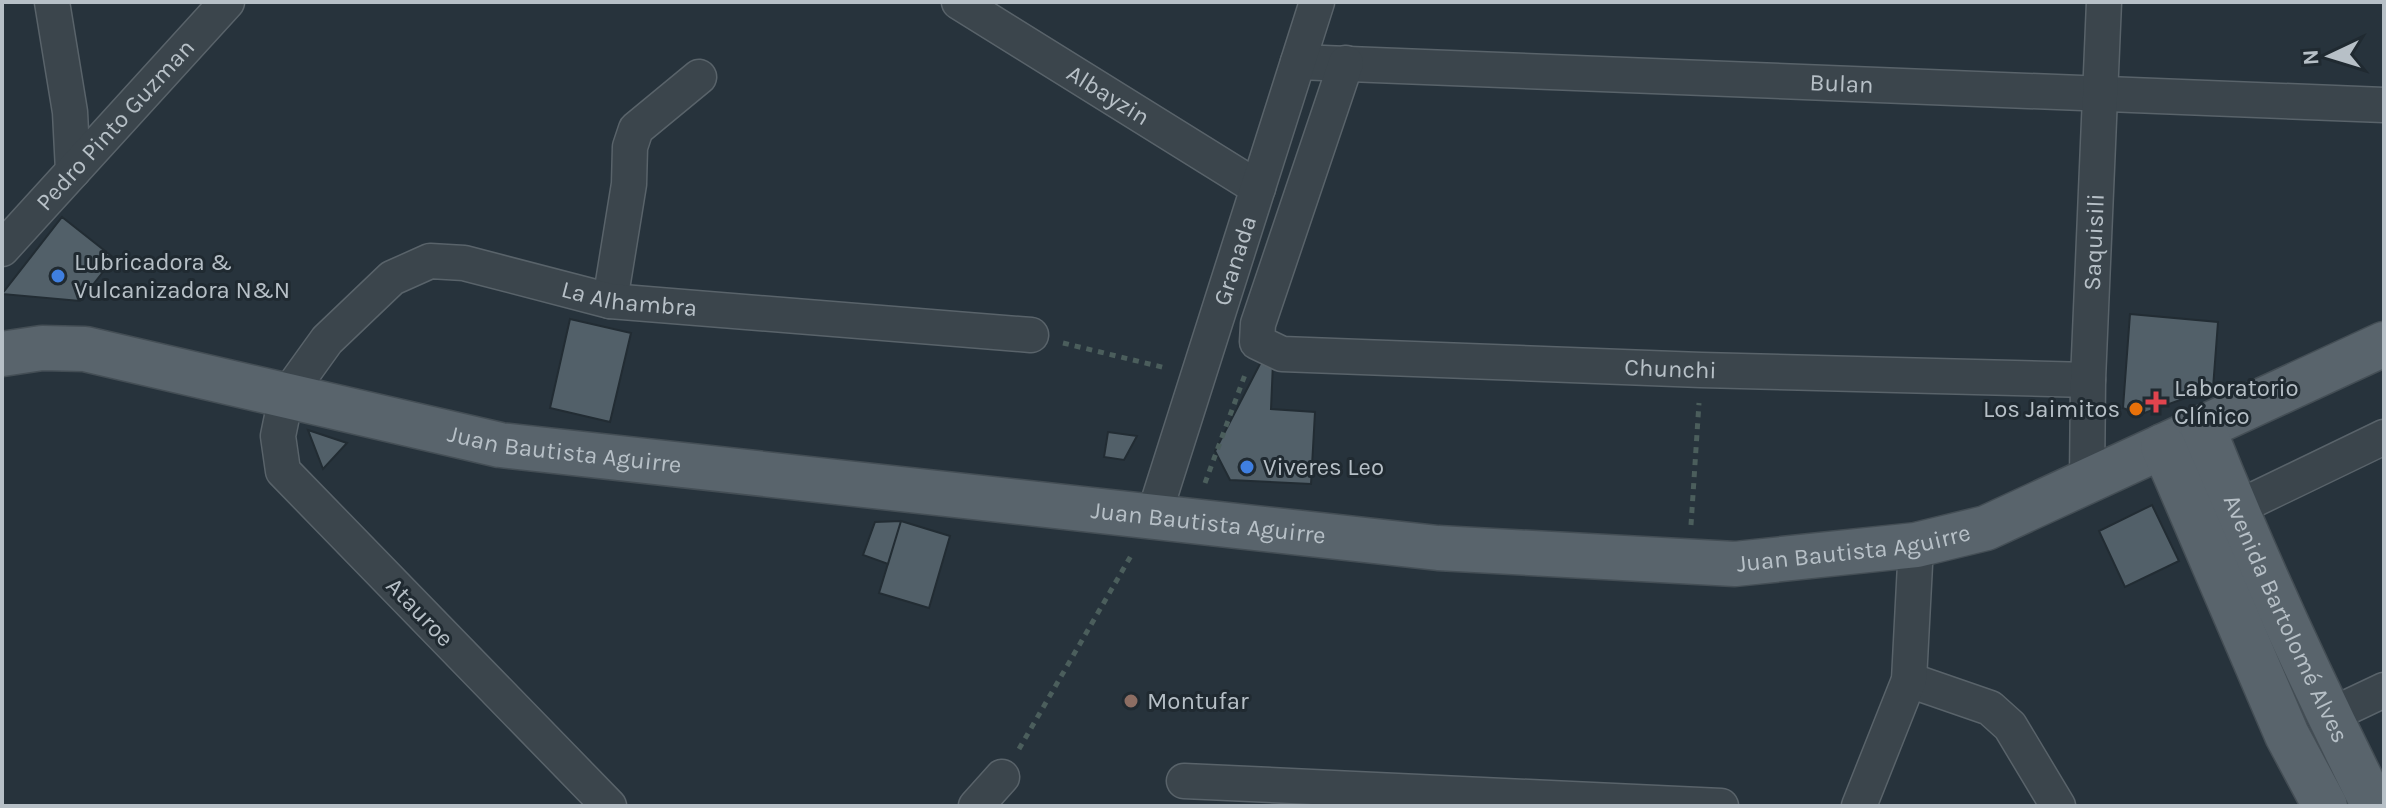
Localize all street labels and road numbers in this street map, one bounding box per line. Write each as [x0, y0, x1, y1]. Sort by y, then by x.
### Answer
street label: Pedro Pinto Guzman [30, 33, 200, 216]
street label: Albayzin [1062, 59, 1155, 131]
street label: Bulan [1809, 68, 1874, 99]
street label: Saquisili [2078, 193, 2110, 291]
street label: Granada [1207, 212, 1262, 309]
street label: La Alhambra [558, 275, 698, 322]
street label: Chunchi [1624, 353, 1717, 384]
street label: Juan Bautista Aguirre [445, 419, 683, 479]
street label: Avenida Bartolomé Alves [2218, 491, 2355, 747]
street label: Juan Bautista Aguirre [1090, 496, 1327, 550]
street label: Juan Bautista Aguirre [1735, 518, 1973, 578]
street label: Atauroe [381, 572, 459, 652]

